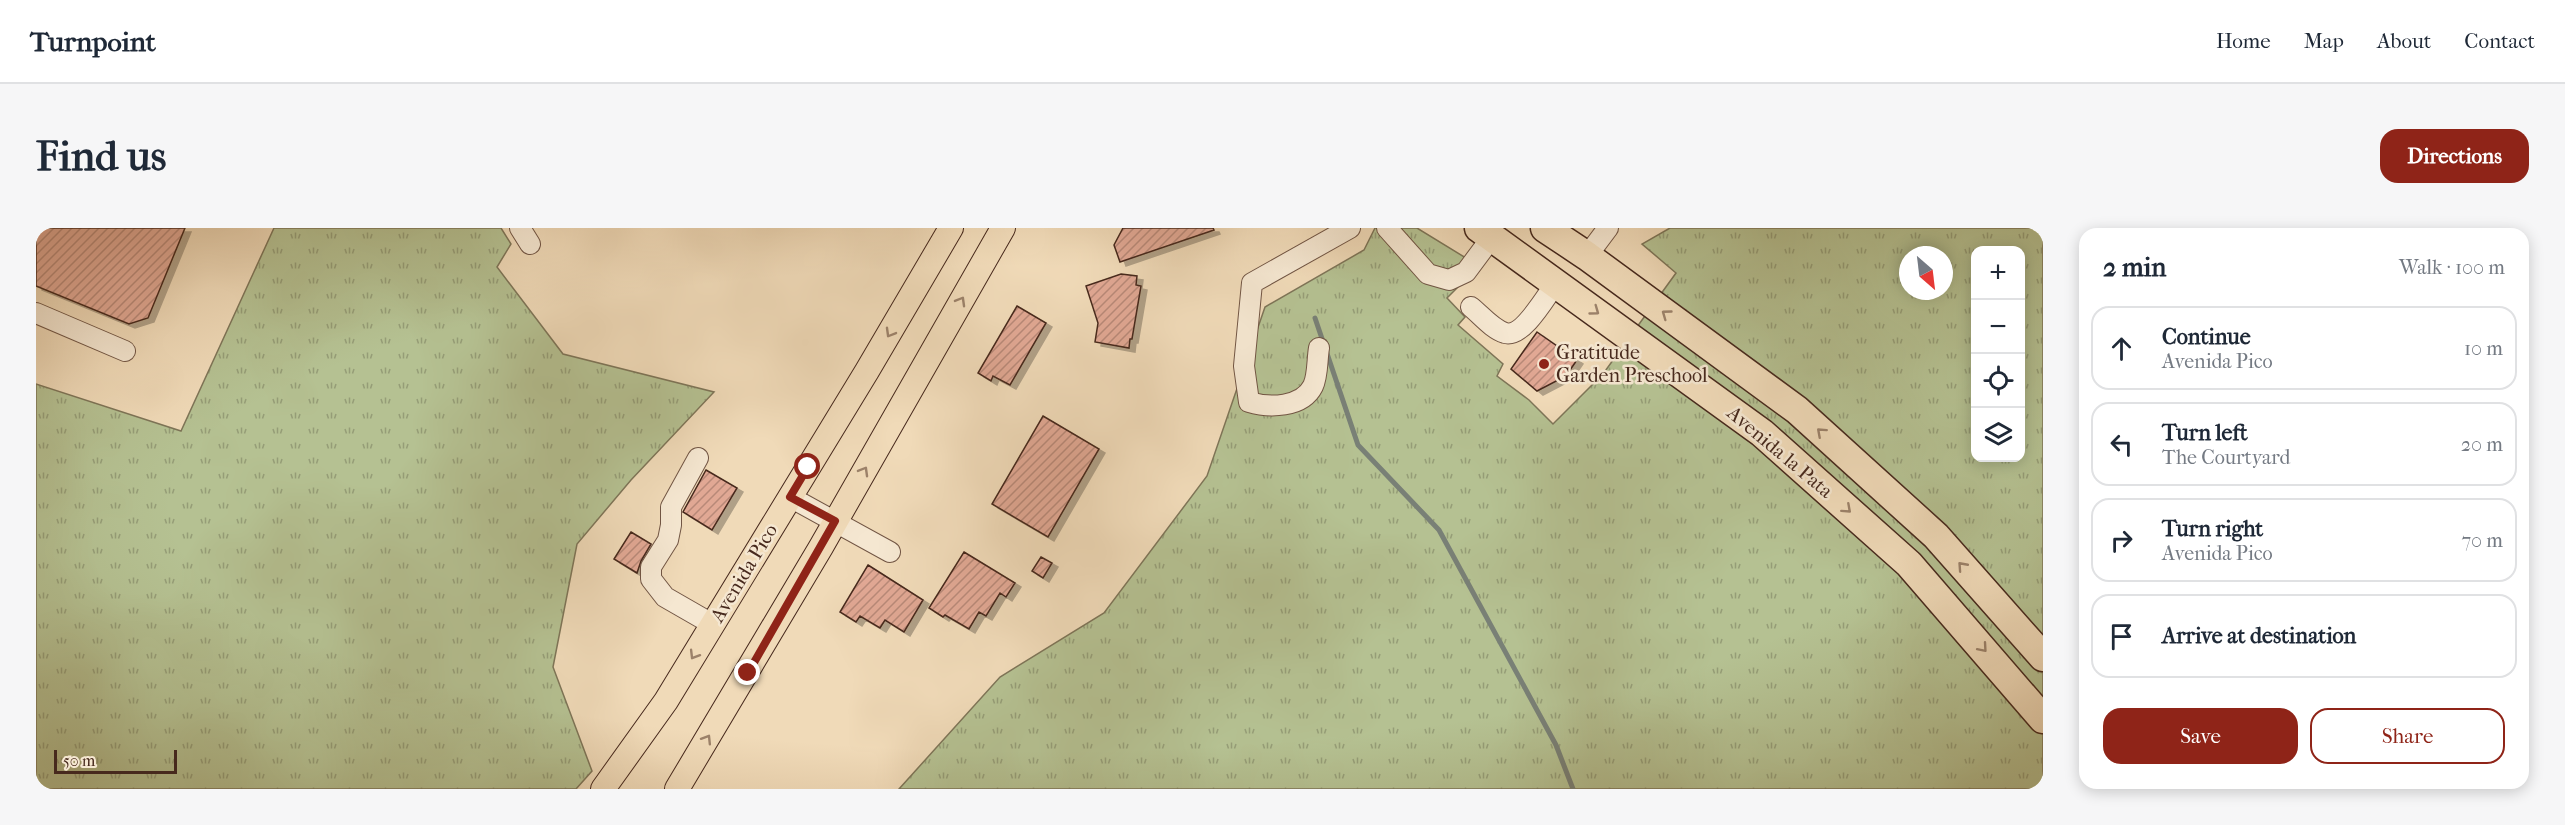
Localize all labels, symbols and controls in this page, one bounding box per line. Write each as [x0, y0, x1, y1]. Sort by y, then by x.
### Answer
text: Turnpoint [30, 25, 156, 58]
text: Home [2216, 29, 2271, 53]
text: Map [2304, 29, 2344, 53]
text: About [2377, 29, 2431, 53]
text: Contact [2464, 29, 2535, 53]
button: Directions [2380, 129, 2529, 183]
text: Find us [36, 132, 166, 181]
north arrow [1899, 246, 1953, 300]
map controls [1971, 246, 2025, 462]
button: + [1971, 246, 2025, 300]
text: 2 min [2103, 252, 2166, 283]
text: Walk · 100 m [2399, 256, 2505, 279]
one-way arrow [954, 297, 965, 307]
button: − [1971, 300, 2025, 354]
one-way arrow [1588, 304, 1599, 315]
one-way arrow [1662, 310, 1673, 321]
text: Continue [2162, 324, 2251, 350]
one-way arrow [886, 327, 897, 337]
icon: ahead [2105, 332, 2138, 365]
text: 10 m [2464, 337, 2503, 360]
place label: Gratitude Garden Preschool [1556, 341, 1708, 387]
text: Avenida Pico [2162, 350, 2273, 373]
button: locate [1971, 354, 2025, 408]
marker: Gratitude Garden Preschool [1537, 357, 1551, 371]
street label: Avenida la Pata [1722, 401, 1838, 503]
button: layers [1971, 408, 2025, 462]
text: Turn left [2162, 420, 2248, 446]
one-way arrow [1817, 428, 1828, 439]
icon: left [2105, 428, 2138, 461]
text: 20 m [2461, 433, 2503, 456]
text: The Courtyard [2162, 446, 2291, 469]
route start [794, 453, 820, 479]
one-way arrow [857, 466, 868, 477]
one-way arrow [1840, 502, 1851, 513]
text: Turn right [2162, 516, 2263, 542]
street label: Avenida Pico [705, 520, 782, 627]
icon: right [2105, 524, 2138, 557]
text: 70 m [2461, 529, 2503, 552]
text: Avenida Pico [2162, 542, 2273, 565]
one-way arrow [1958, 562, 1969, 573]
icon: arrive [2105, 620, 2138, 653]
text: Arrive at destination [2162, 623, 2356, 649]
one-way arrow [1976, 641, 1987, 652]
one-way arrow [689, 649, 701, 659]
route end [734, 659, 760, 685]
button: Save [2103, 708, 2298, 764]
button: Share [2310, 708, 2505, 764]
one-way arrow [700, 735, 712, 745]
scale bar [54, 747, 177, 774]
text: 50 m [63, 751, 95, 770]

